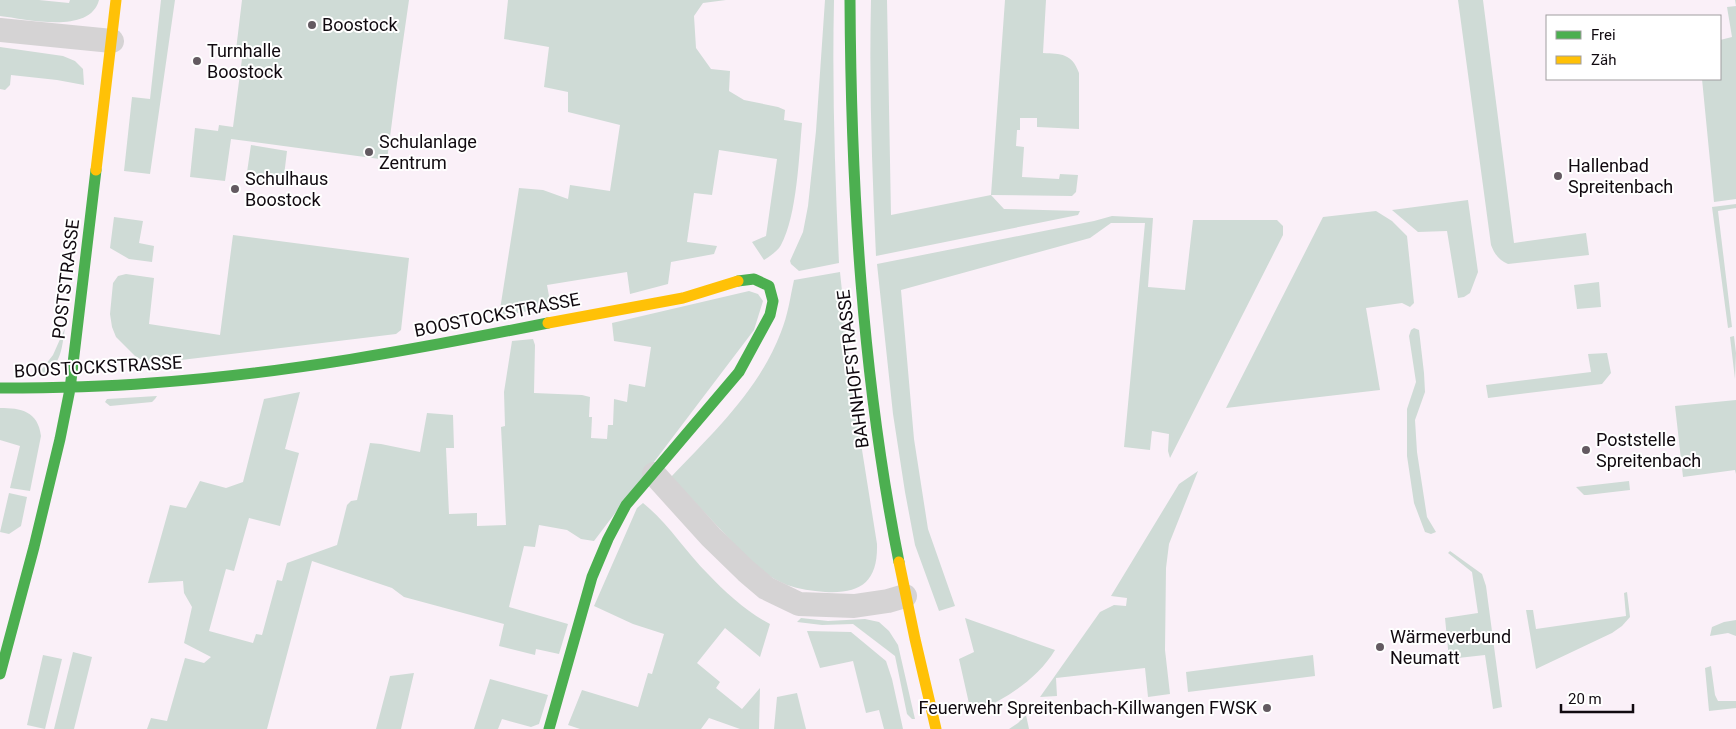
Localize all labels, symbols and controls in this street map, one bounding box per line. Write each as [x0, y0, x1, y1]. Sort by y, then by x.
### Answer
place label: Boostock [322, 14, 398, 35]
legend [1546, 15, 1721, 80]
marker: Boostock [306, 19, 318, 31]
text: Frei [1591, 26, 1616, 44]
place label: Turnhalle Boostock [207, 40, 283, 82]
text: Zäh [1591, 51, 1616, 69]
marker: Turnhalle Boostock [191, 55, 203, 67]
place label: Schulanlage Zentrum [379, 131, 477, 173]
marker: Schulanlage Zentrum [363, 146, 375, 158]
place label: Hallenbad Spreitenbach [1568, 155, 1673, 197]
place label: Schulhaus Boostock [245, 168, 328, 210]
marker: Hallenbad Spreitenbach [1552, 170, 1564, 182]
marker: Schulhaus Boostock [229, 183, 241, 195]
street label: POSTSTRASSE [48, 218, 83, 340]
street label: BOOSTOCKSTRASSE [412, 288, 582, 341]
street label: BAHNHOFSTRASSE [832, 289, 873, 450]
street label: BOOSTOCKSTRASSE [13, 352, 183, 381]
place label: Poststelle Spreitenbach [1596, 429, 1701, 471]
marker: Poststelle Spreitenbach [1580, 444, 1592, 456]
place label: Wärmeverbund Neumatt [1390, 626, 1511, 668]
marker: Wärmeverbund Neumatt [1374, 641, 1386, 653]
scale bar [1561, 682, 1634, 714]
text: 20 m [1568, 690, 1602, 708]
place label: Feuerwehr Spreitenbach-Killwangen FWSK [919, 697, 1258, 718]
marker: Feuerwehr Spreitenbach-Killwangen FWSK [1261, 702, 1273, 714]

